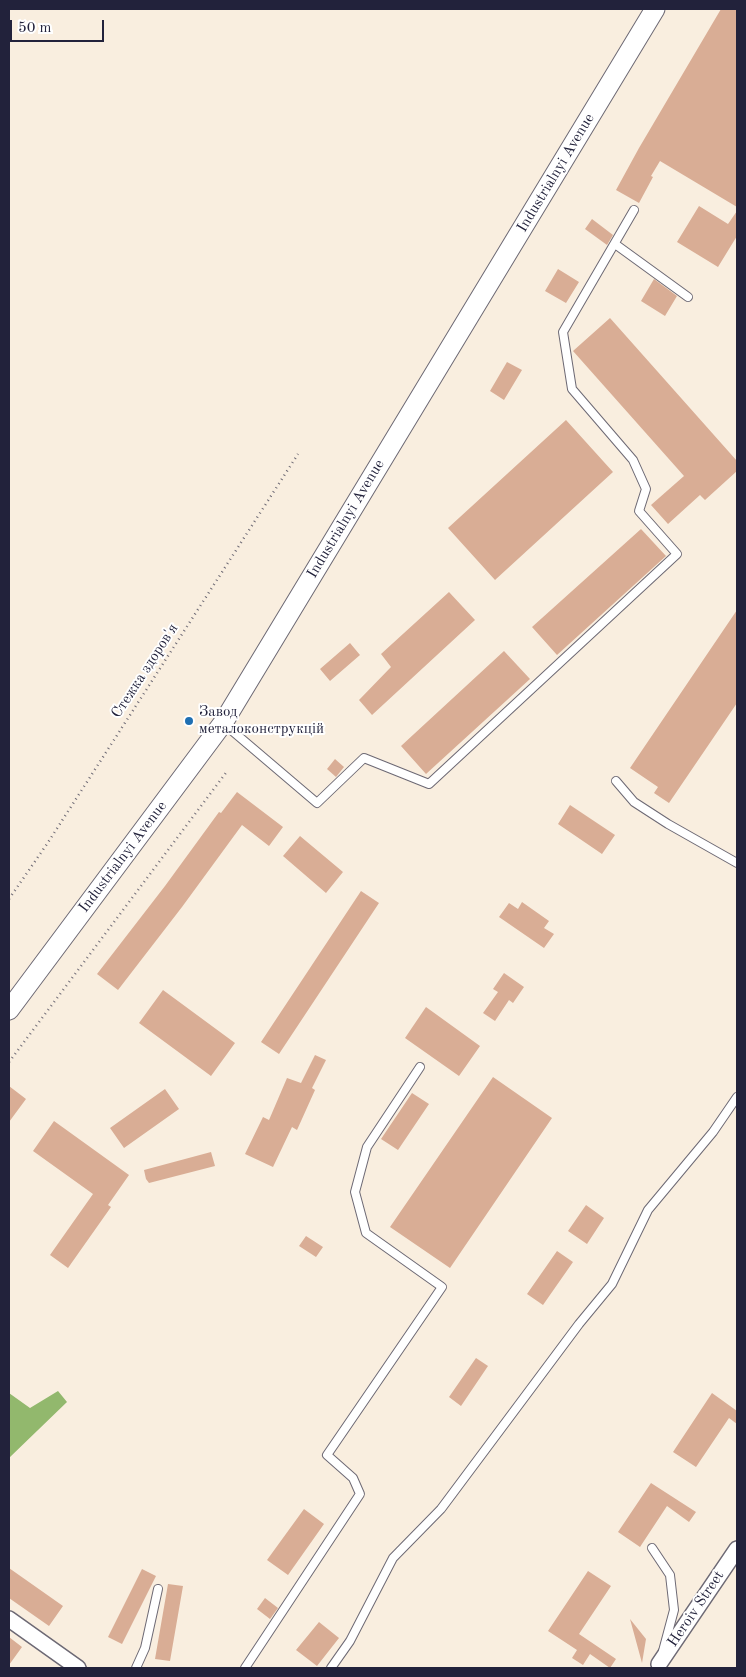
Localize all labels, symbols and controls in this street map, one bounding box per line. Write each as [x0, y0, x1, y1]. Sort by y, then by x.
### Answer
scale bar [12, 10, 106, 42]
text: 50 m [18, 21, 52, 36]
street label: Industrialnyi Avenue [513, 110, 599, 236]
street label: Industrialnyi Avenue [303, 456, 389, 582]
street label: Стежка здоров'я [108, 620, 182, 722]
place label: Завод металоконструкцій [199, 703, 324, 738]
marker: Завод металоконструкцій [183, 715, 195, 727]
street label: Industrialnyi Avenue [75, 798, 171, 916]
street label: Heroiv Street [664, 1567, 728, 1651]

